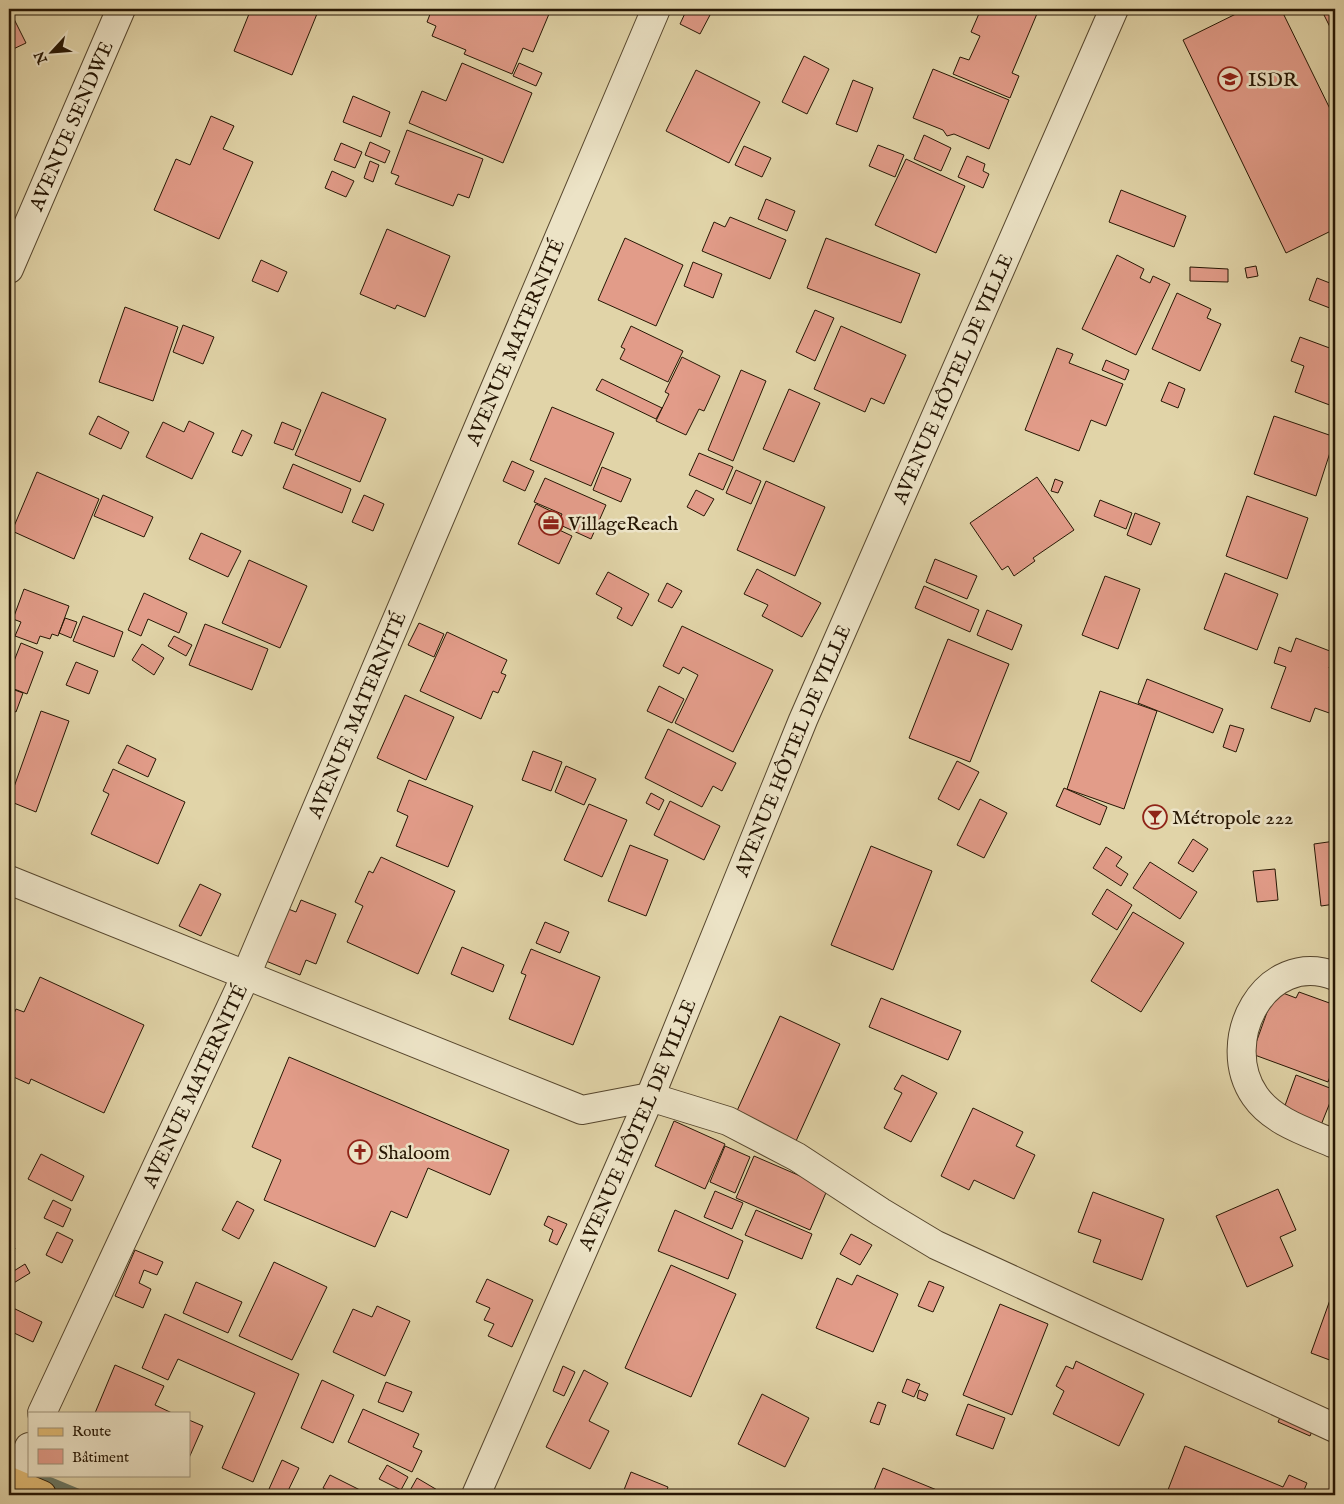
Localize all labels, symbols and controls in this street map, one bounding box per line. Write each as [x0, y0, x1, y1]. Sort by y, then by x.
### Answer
north arrow [28, 28, 78, 78]
street label: AVENUE SENDWE [24, 36, 118, 214]
school or university icon: ISDR [1217, 66, 1243, 92]
place label: ISDR [1248, 68, 1299, 93]
street label: AVENUE MATERNITÉ [461, 235, 571, 450]
street label: AVENUE HÔTEL DE VILLE [888, 250, 1020, 509]
office icon: VillageReach [538, 510, 564, 536]
place label: VillageReach [567, 512, 678, 537]
street label: AVENUE MATERNITÉ [303, 608, 413, 823]
street label: AVENUE HÔTEL DE VILLE [729, 621, 857, 881]
bar icon: Métropole 222 [1142, 804, 1168, 830]
place label: Métropole 222 [1172, 806, 1293, 831]
street label: AVENUE MATERNITÉ [137, 980, 254, 1193]
street label: AVENUE HÔTEL DE VILLE [573, 995, 702, 1255]
church icon: Shaloom [347, 1139, 373, 1165]
place label: Shaloom [378, 1141, 450, 1166]
legend [28, 1412, 190, 1476]
text: Route [72, 1422, 111, 1441]
text: Bâtiment [72, 1448, 129, 1467]

